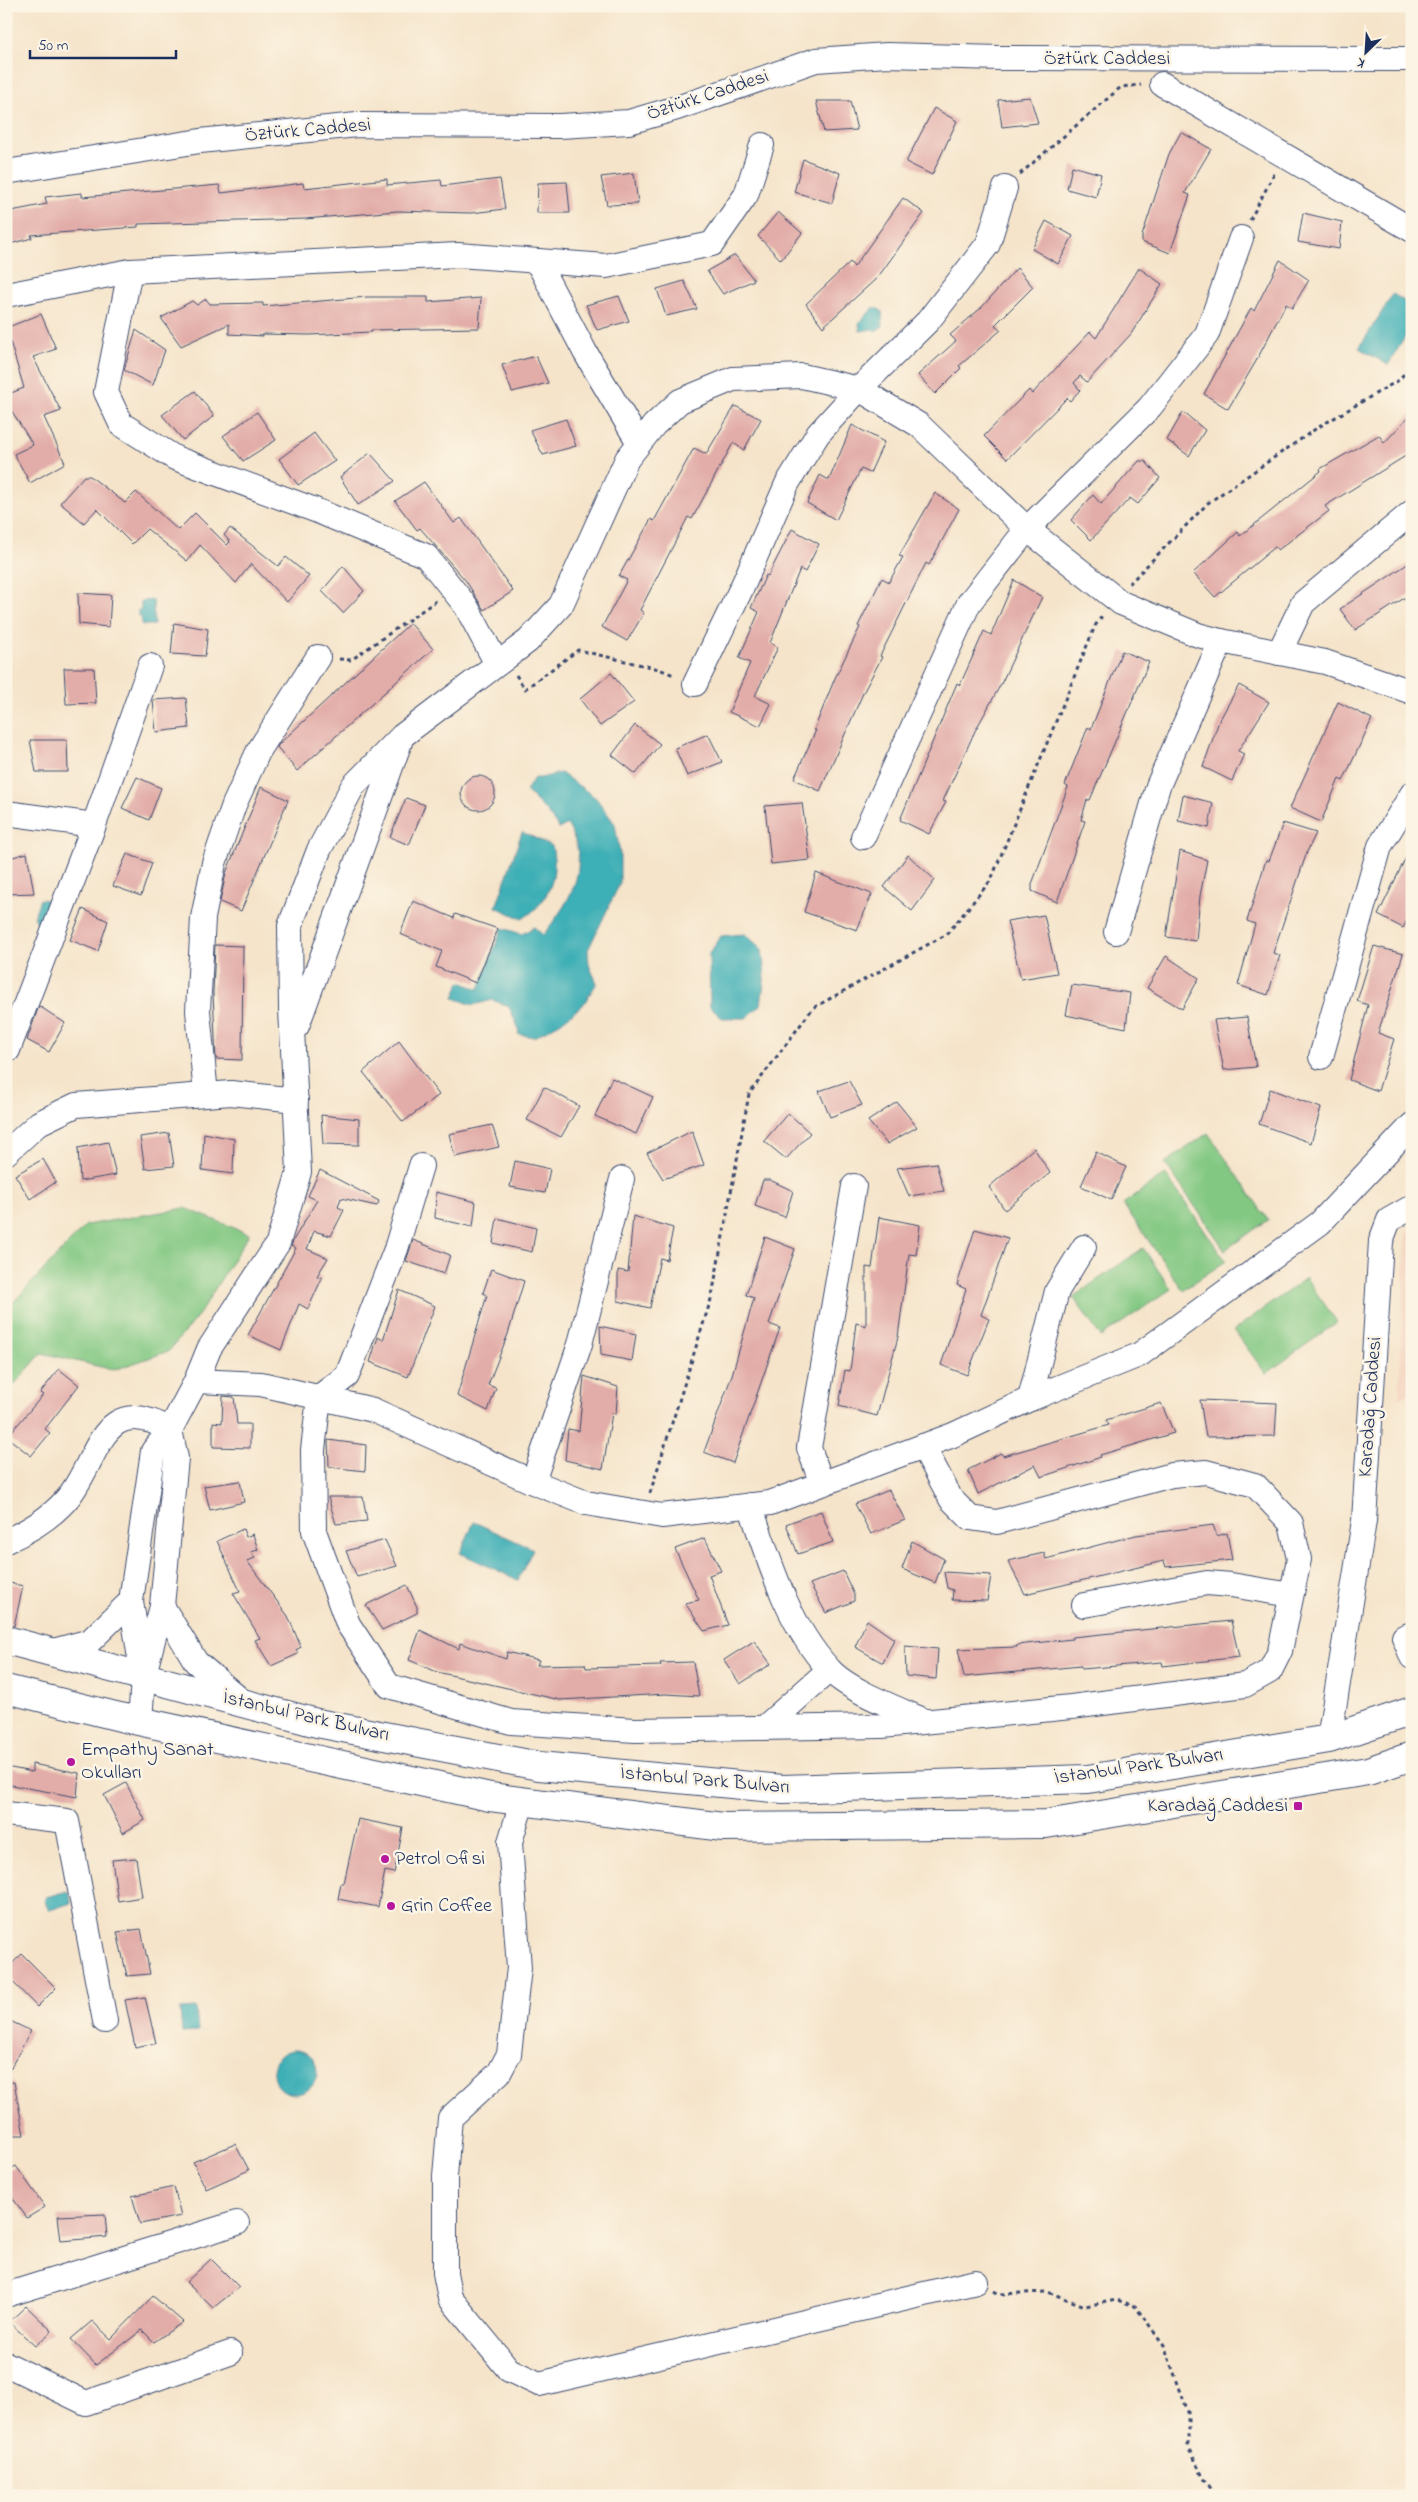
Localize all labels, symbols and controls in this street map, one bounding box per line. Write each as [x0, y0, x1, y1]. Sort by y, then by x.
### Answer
scale bar [30, 28, 176, 60]
north arrow [1340, 28, 1390, 78]
text: 50 m [38, 35, 69, 57]
street label: Öztürk Caddesi [1044, 45, 1170, 74]
text: K [1353, 51, 1369, 73]
street label: Öztürk Caddesi [643, 63, 773, 129]
street label: Öztürk Caddesi [244, 111, 372, 151]
street label: Karadağ Caddesi [1352, 1336, 1391, 1478]
street label: İstanbul Park Bulvarı [220, 1684, 392, 1750]
place label: Empathy Sanat Okulları [81, 1736, 214, 1788]
street label: İstanbul Park Bulvarı [1053, 1741, 1225, 1793]
marker: Empathy Sanat Okulları [65, 1756, 77, 1768]
street label: İstanbul Park Bulvarı [619, 1759, 791, 1803]
place label: Karadağ Caddesi [1147, 1792, 1288, 1822]
marker: Karadağ Caddesi [1292, 1800, 1304, 1812]
place label: Petrol Ofisi [395, 1845, 485, 1874]
marker: Petrol Ofisi [379, 1853, 391, 1865]
place label: Grin Coffee [401, 1892, 492, 1921]
marker: Grin Coffee [385, 1900, 397, 1912]

